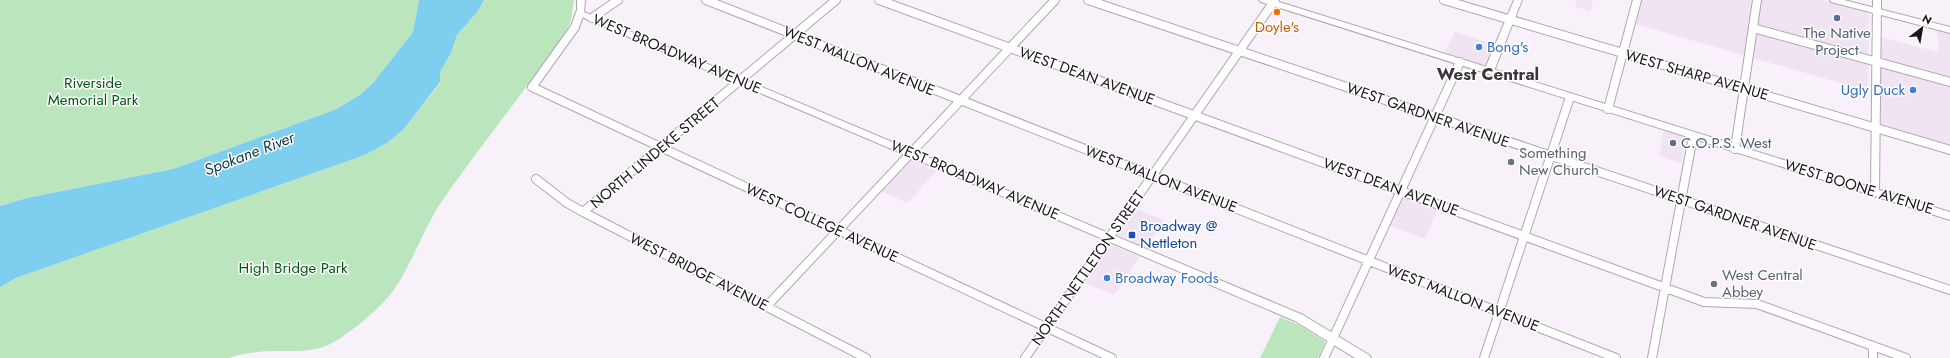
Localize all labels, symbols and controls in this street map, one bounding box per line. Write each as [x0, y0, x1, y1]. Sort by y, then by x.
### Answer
marker: Doyle's [1272, 7, 1282, 17]
street label: WEST BROADWAY AVENUE [589, 8, 765, 100]
north arrow [1902, 8, 1942, 48]
text: N [1919, 10, 1935, 29]
marker: The Native Project [1832, 13, 1842, 23]
place label: Doyle's [1255, 16, 1299, 38]
street label: WEST MALLON AVENUE [780, 21, 938, 101]
place label: The Native Project [1803, 22, 1871, 61]
place label: Bong's [1487, 36, 1528, 58]
street label: WEST DEAN AVENUE [1016, 41, 1158, 111]
marker: Bong's [1474, 42, 1484, 52]
street label: WEST SHARP AVENUE [1623, 44, 1771, 106]
district label: West Central [1437, 62, 1539, 86]
park label: Riverside Memorial Park [48, 72, 139, 111]
street label: WEST GARDNER AVENUE [1344, 77, 1512, 153]
place label: Ugly Duck [1841, 79, 1905, 101]
marker: Ugly Duck [1908, 85, 1918, 95]
street label: NORTH LINDEKE STREET [586, 92, 724, 214]
water label: Spokane River [201, 125, 299, 181]
place label: C.O.P.S. West [1681, 132, 1772, 154]
street label: WEST BROADWAY AVENUE [887, 134, 1063, 226]
marker: C.O.P.S. West [1668, 138, 1678, 148]
street label: WEST MALLON AVENUE [1082, 140, 1240, 218]
place label: Something New Church [1519, 142, 1599, 181]
street label: WEST DEAN AVENUE [1320, 152, 1462, 222]
street label: WEST BOONE AVENUE [1782, 154, 1936, 220]
marker: Something New Church [1506, 157, 1516, 167]
street label: WEST COLLEGE AVENUE [742, 178, 902, 268]
street label: WEST GARDNER AVENUE [1651, 180, 1819, 256]
street label: NORTH NETTLETON STREET [1026, 186, 1150, 350]
place label: Broadway @ Nettleton [1140, 215, 1218, 254]
street label: WEST BRIDGE AVENUE [626, 227, 772, 317]
marker: Broadway @ Nettleton [1127, 230, 1137, 240]
park label: High Bridge Park [238, 257, 348, 279]
street label: WEST MALLON AVENUE [1384, 259, 1542, 337]
place label: West Central Abbey [1722, 264, 1803, 303]
place label: Broadway Foods [1115, 267, 1219, 289]
marker: Broadway Foods [1102, 273, 1112, 283]
marker: West Central Abbey [1709, 279, 1719, 289]

